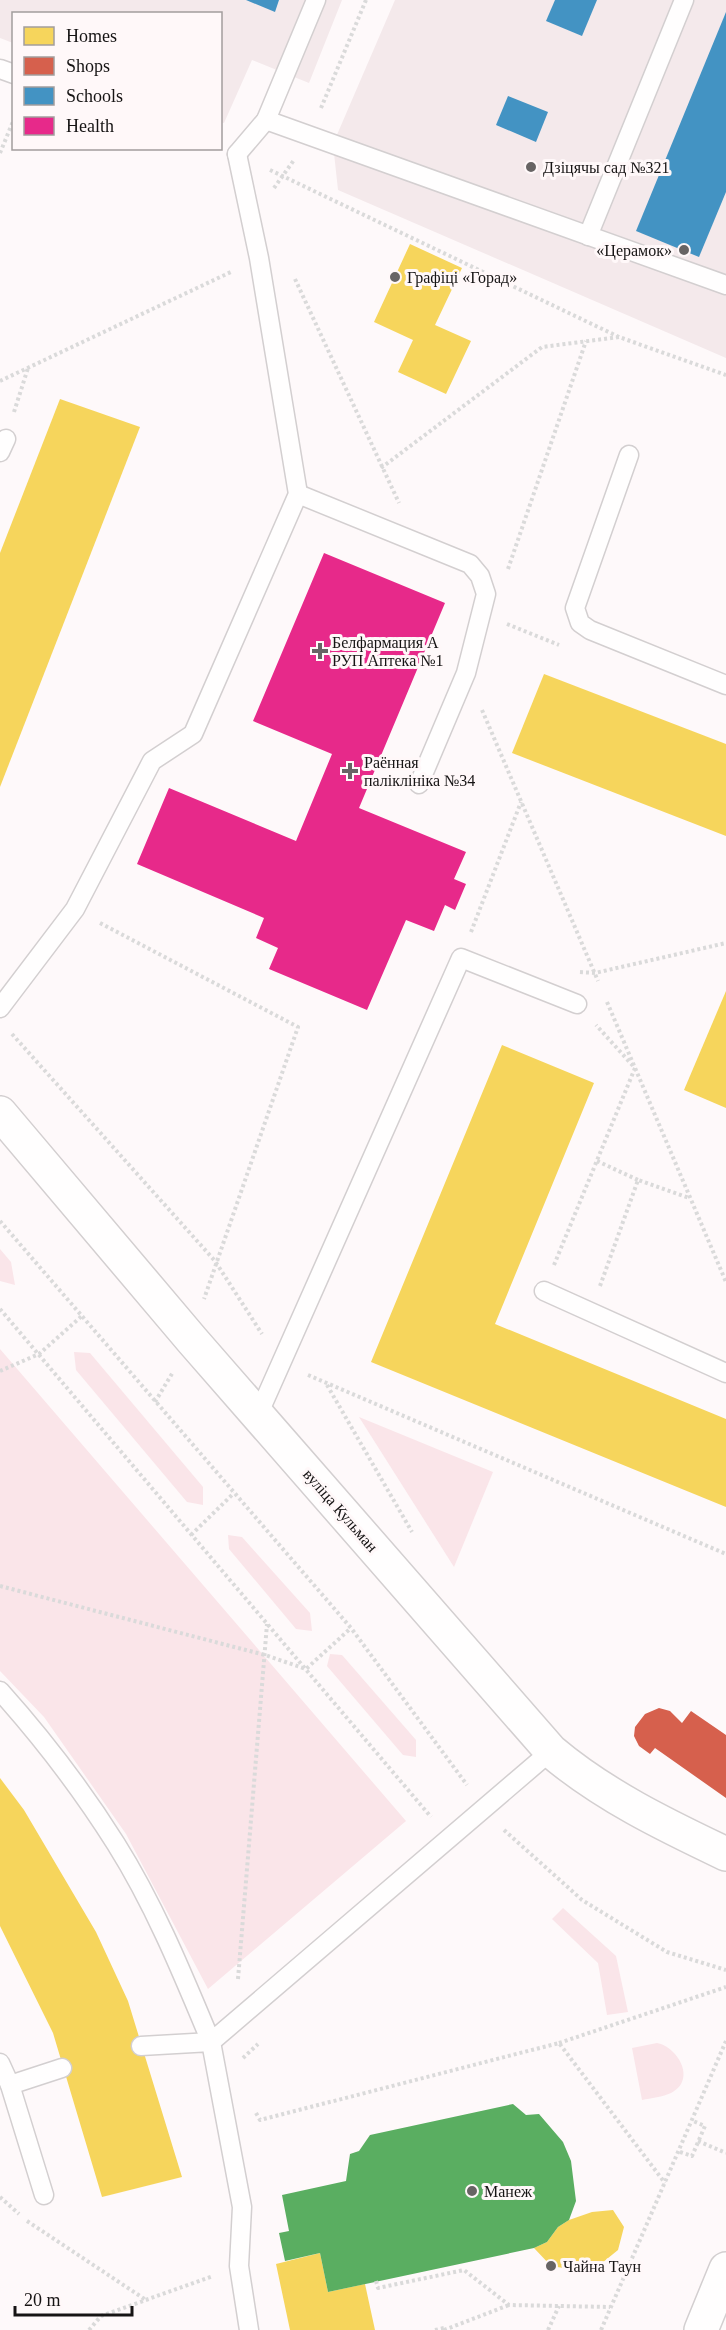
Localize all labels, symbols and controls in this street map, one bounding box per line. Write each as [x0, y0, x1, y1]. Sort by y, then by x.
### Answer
legend [12, 12, 222, 150]
text: Homes [66, 26, 117, 46]
text: Shops [66, 56, 110, 76]
text: Schools [66, 86, 123, 106]
text: Health [66, 116, 114, 136]
place label: Дзіцячы сад №321 [543, 159, 670, 177]
marker: Дзіцячы сад №321 [524, 160, 538, 174]
place label: «Церамок» [596, 242, 672, 260]
marker: «Церамок» [677, 243, 691, 257]
place label: Графіці «Горад» [407, 269, 517, 287]
marker: Графіці «Горад» [388, 270, 402, 284]
place label: Белфармация А РУП Аптека №1 [332, 634, 444, 669]
marker: Белфармация А РУП Аптека №1 [313, 644, 327, 658]
place label: Раённая паліклініка №34 [364, 754, 475, 789]
marker: Раённая паліклініка №34 [341, 762, 359, 780]
street label: вуліца Кульман [299, 1465, 381, 1556]
place label: Манеж [484, 2183, 533, 2200]
marker: Манеж [465, 2184, 479, 2198]
place label: Чайна Таун [563, 2258, 641, 2276]
marker: Чайна Таун [544, 2259, 558, 2273]
scale bar [15, 2279, 132, 2317]
text: 20 m [24, 2290, 61, 2310]

